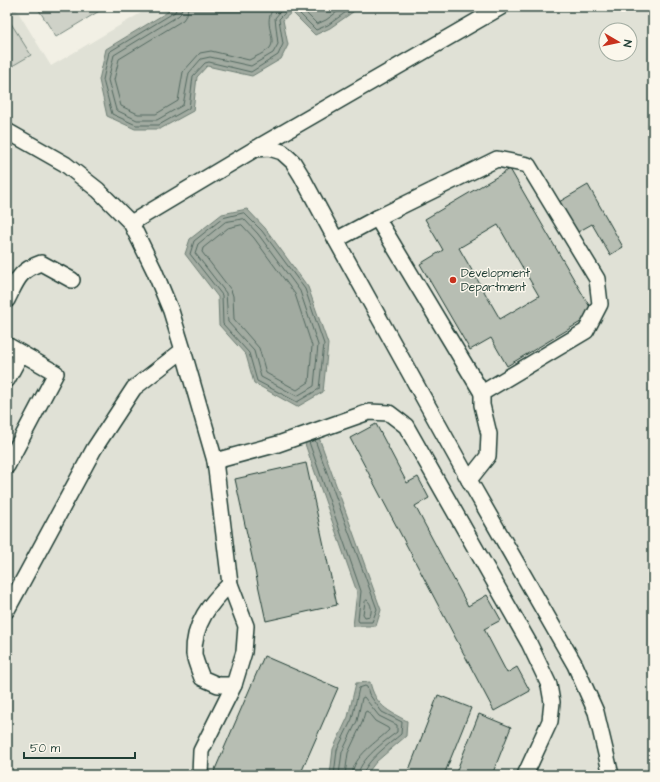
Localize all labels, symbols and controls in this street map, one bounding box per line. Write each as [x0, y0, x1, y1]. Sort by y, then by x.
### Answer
north arrow [598, 22, 638, 62]
text: N [619, 39, 635, 48]
place label: Development Department [461, 265, 530, 296]
marker: Development Department [448, 275, 458, 285]
scale bar [24, 734, 135, 760]
text: 50 m [30, 740, 61, 757]

